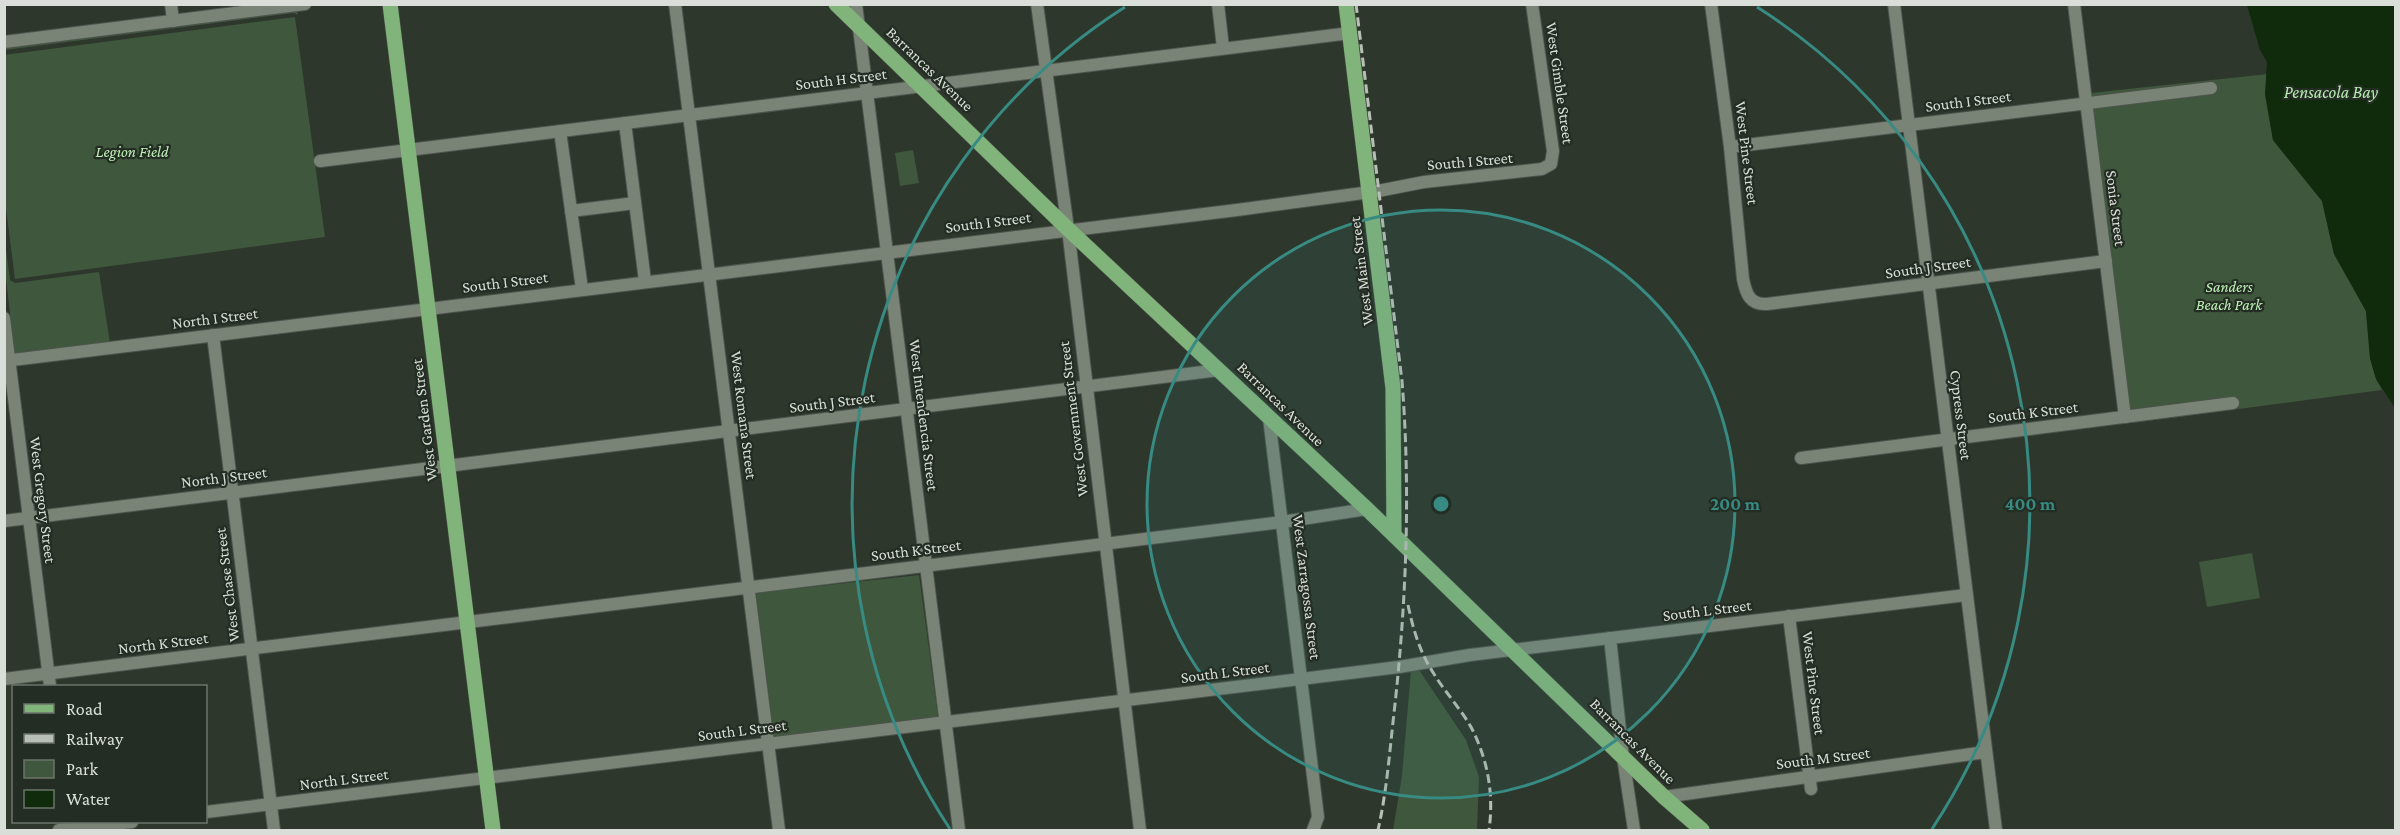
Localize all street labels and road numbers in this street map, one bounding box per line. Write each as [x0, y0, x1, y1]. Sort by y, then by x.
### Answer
street label: West Gimble Street [1543, 21, 1577, 146]
street label: Barrancas Avenue [883, 23, 977, 115]
street label: South H Street [794, 65, 888, 93]
street label: South I Street [1924, 87, 2012, 115]
street label: West Pine Street [1732, 100, 1762, 206]
street label: South I Street [1426, 149, 1514, 173]
street label: Sonia Street [2103, 169, 2129, 247]
street label: South I Street [944, 208, 1032, 236]
street label: West Main Street [1346, 215, 1376, 326]
street label: South J Street [1884, 252, 1973, 282]
street label: South I Street [461, 268, 549, 296]
street label: North I Street [171, 304, 260, 332]
street label: West Intendencia Street [906, 338, 942, 492]
street label: West Government Street [1055, 340, 1091, 498]
street label: West Romana Street [728, 350, 760, 481]
street label: West Garden Street [408, 357, 440, 482]
street label: Barrancas Avenue [1234, 358, 1328, 450]
street label: Cypress Street [1946, 369, 1975, 462]
street label: South J Street [788, 388, 877, 417]
street label: South K Street [1987, 398, 2080, 426]
street label: West Gregory Street [26, 436, 59, 565]
street label: North J Street [180, 463, 269, 492]
street label: West Zarragossa Street [1289, 514, 1324, 661]
street label: West Chase Street [211, 526, 242, 643]
street label: South K Street [870, 536, 963, 564]
street label: South L Street [1662, 596, 1753, 624]
street label: North K Street [117, 629, 210, 657]
street label: West Pine Street [1799, 630, 1829, 736]
street label: South L Street [1180, 658, 1271, 686]
street label: Barrancas Avenue [1587, 695, 1679, 787]
street label: South L Street [697, 716, 788, 744]
street label: South M Street [1775, 744, 1872, 772]
street label: North L Street [299, 765, 390, 793]

